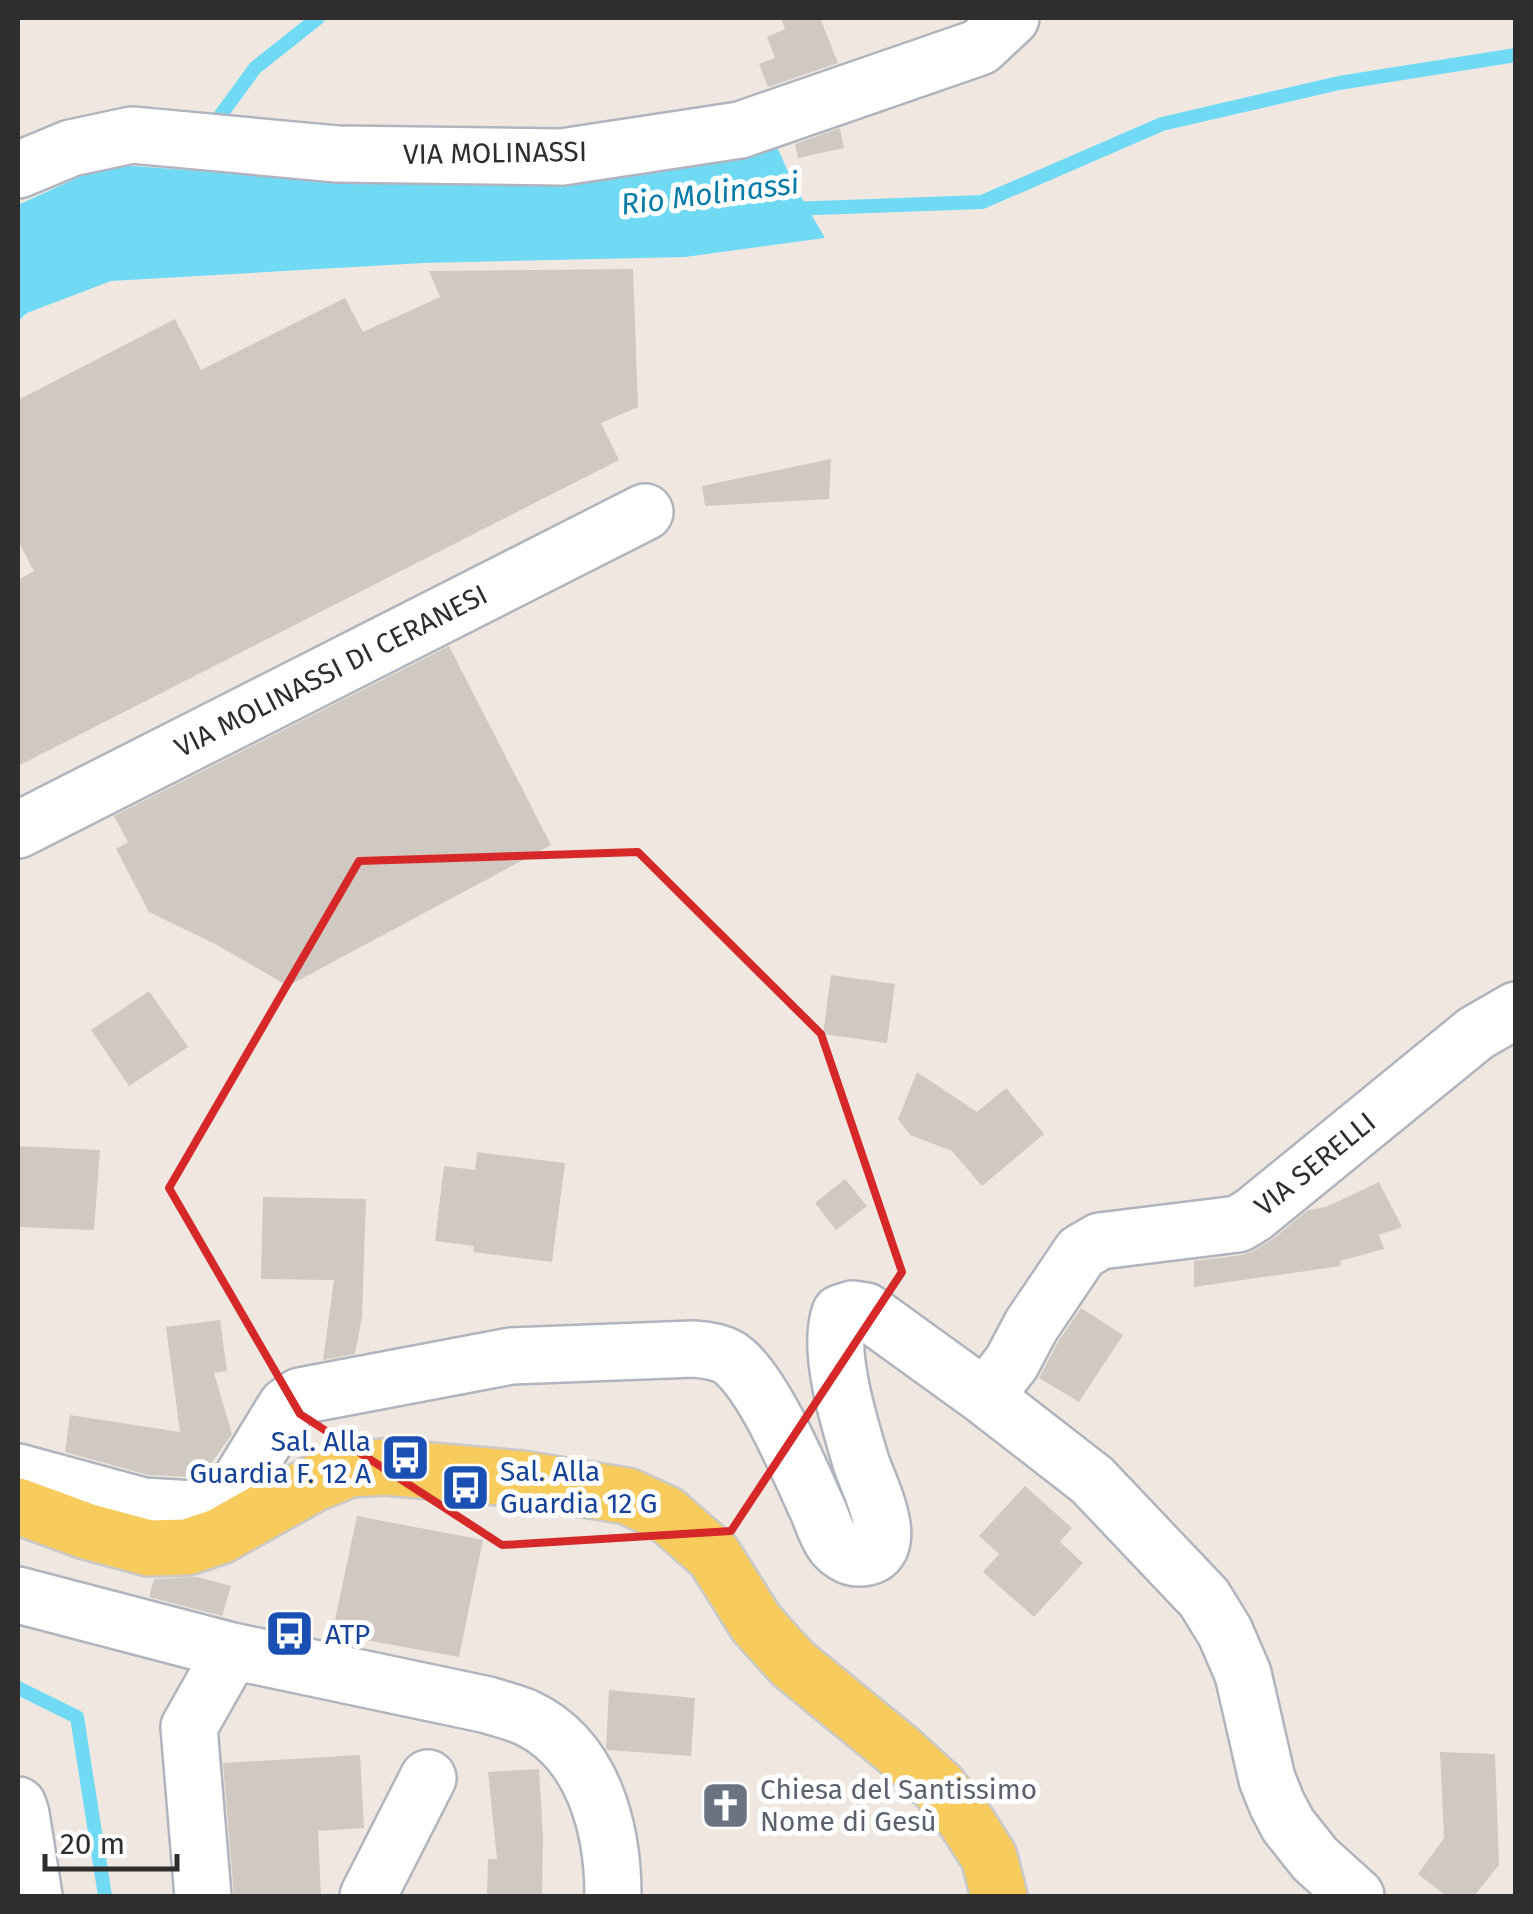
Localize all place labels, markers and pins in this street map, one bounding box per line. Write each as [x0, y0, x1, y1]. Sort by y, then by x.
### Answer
place label: Sal. Alla Guardia F. 12 A [189, 1425, 371, 1490]
bus stop icon: Sal. Alla Guardia F. 12 A [380, 1431, 432, 1483]
place label: Sal. Alla Guardia 12 G [500, 1455, 658, 1520]
bus stop icon: Sal. Alla Guardia 12 G [439, 1461, 491, 1513]
bus stop icon: ATP [264, 1608, 316, 1660]
place label: ATP [325, 1618, 370, 1651]
place label: Chiesa del Santissimo Nome di Gesù [760, 1773, 1037, 1838]
church icon: Chiesa del Santissimo Nome di Gesù [699, 1779, 751, 1831]

